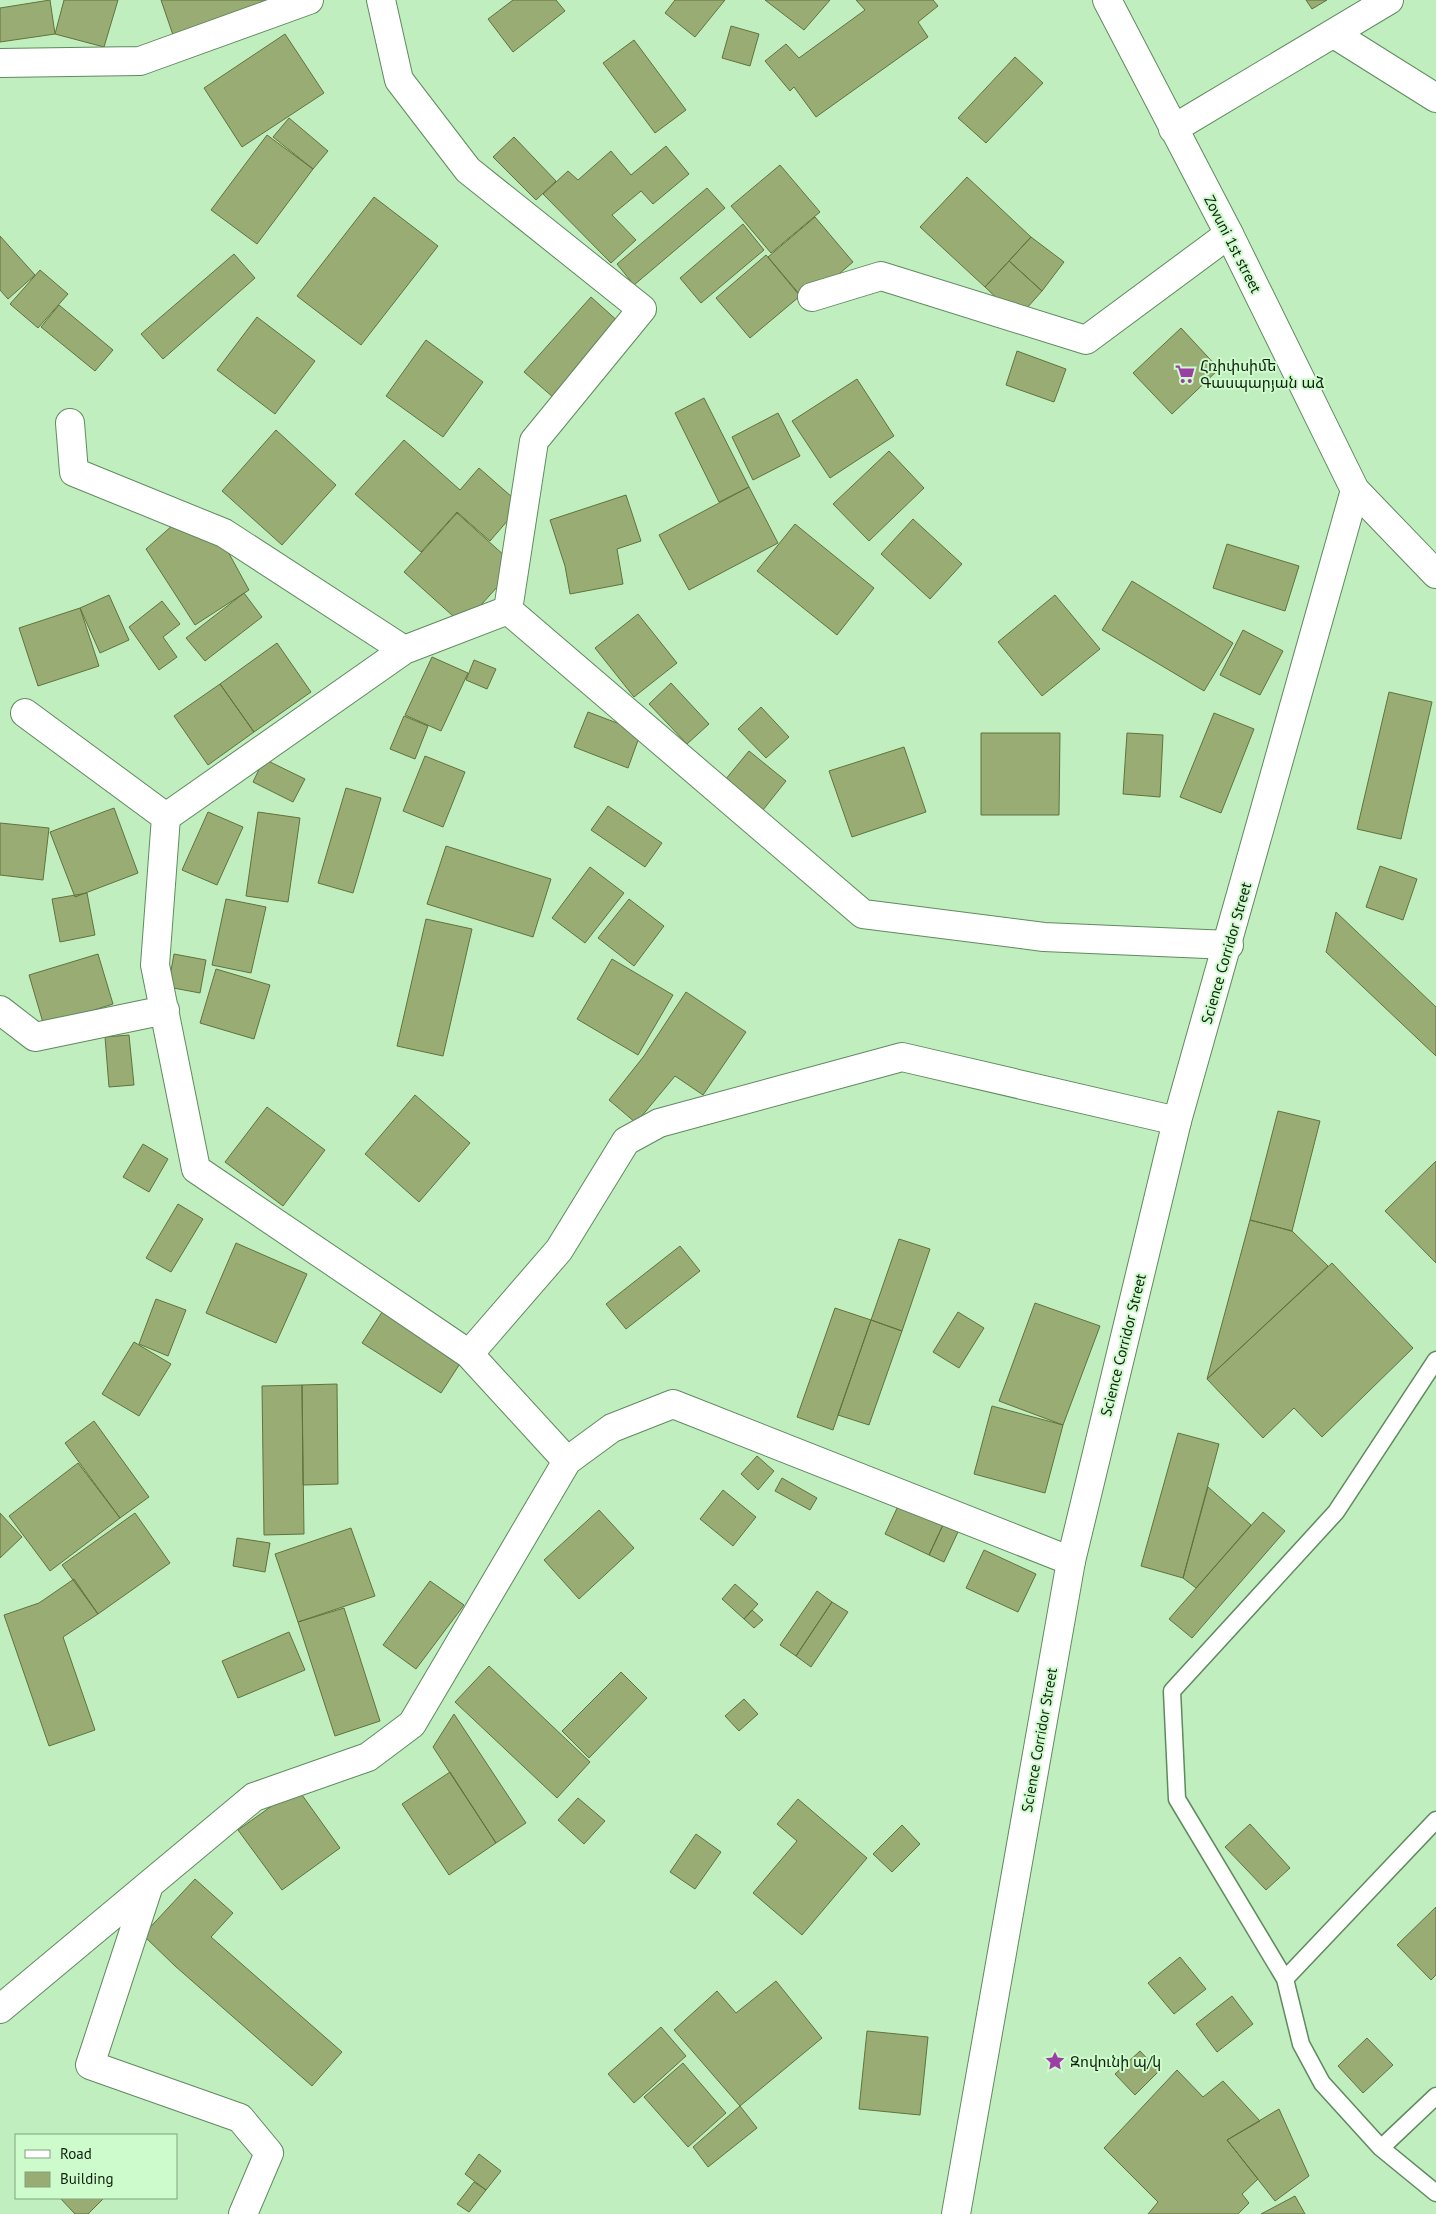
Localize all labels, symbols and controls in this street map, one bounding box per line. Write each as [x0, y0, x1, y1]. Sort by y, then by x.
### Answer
street label: Zovuni 1st street [1200, 192, 1266, 296]
place label: Հռիփսիմե Գասպարյան աձ [1200, 356, 1324, 392]
supermarket icon: Հռիփսիմե Գասպարյան աձ [1174, 363, 1196, 385]
street label: Science Corridor Street [1197, 880, 1255, 1026]
street label: Science Corridor Street [1096, 1272, 1150, 1418]
street label: Science Corridor Street [1017, 1666, 1061, 1814]
place icon: Զովունի պ/կ [1044, 2050, 1066, 2072]
place label: Զովունի պ/կ [1070, 2052, 1161, 2071]
legend [15, 2134, 178, 2199]
text: Road [60, 2144, 92, 2163]
text: Building [60, 2169, 114, 2188]

